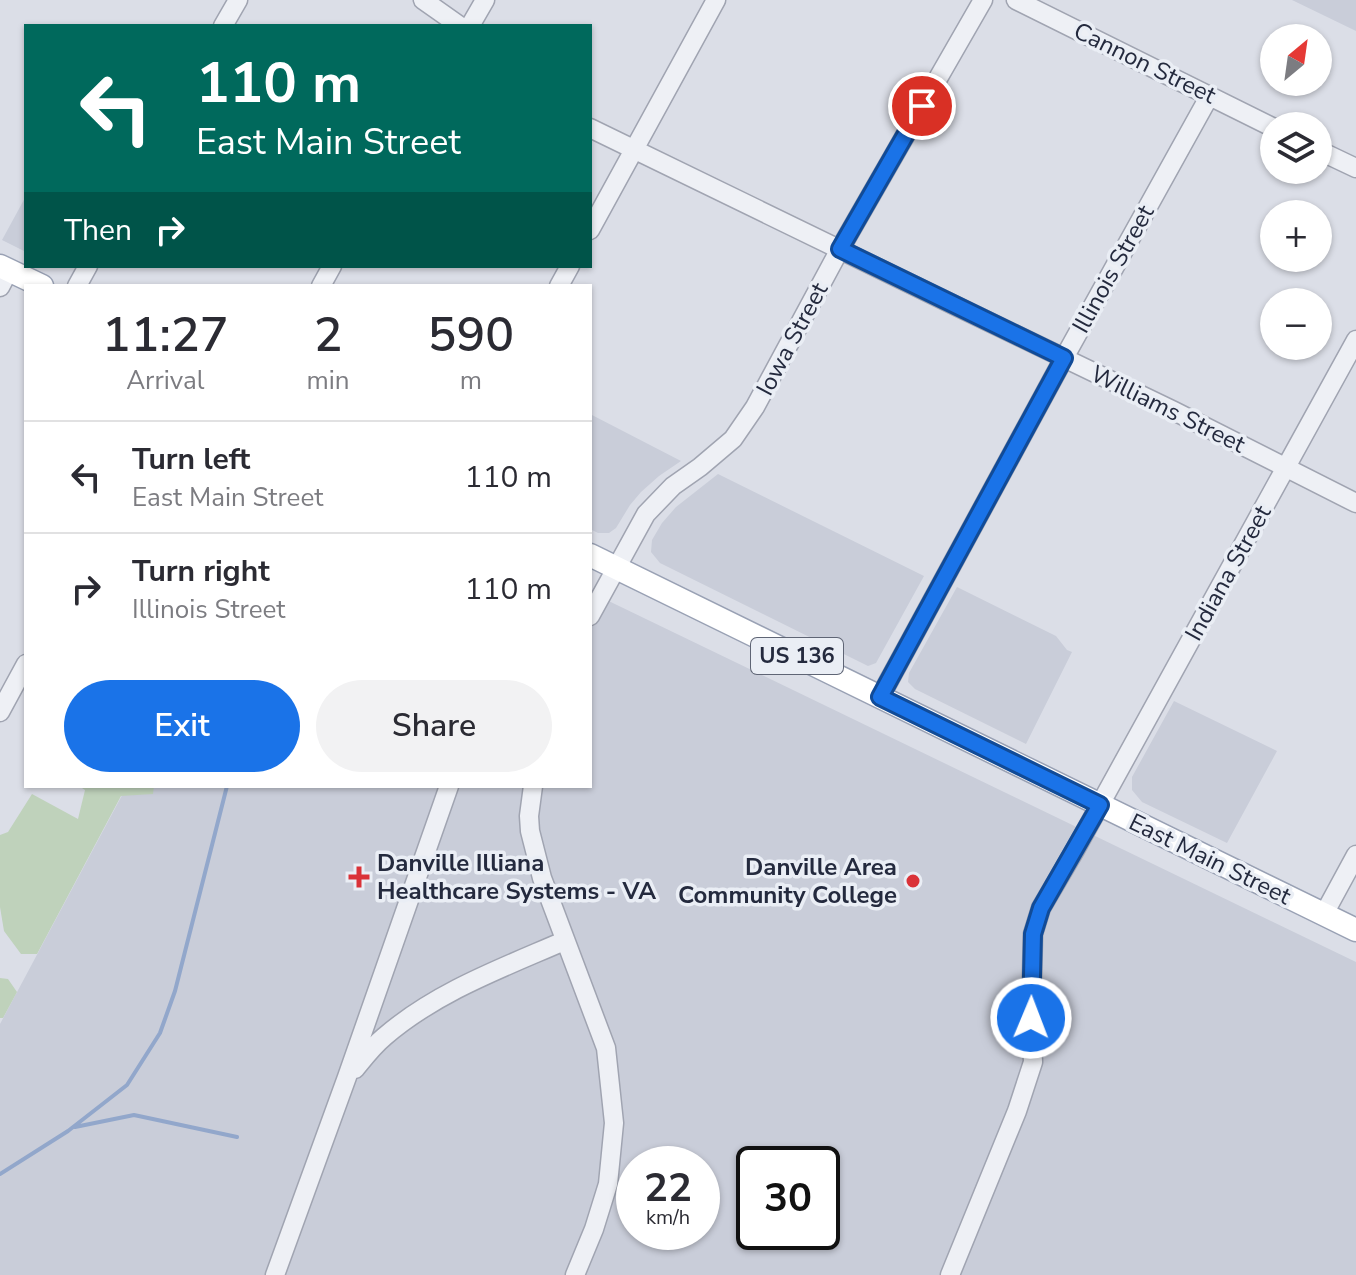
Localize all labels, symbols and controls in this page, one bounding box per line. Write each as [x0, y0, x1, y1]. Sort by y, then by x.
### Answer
street label: Cannon Street [1069, 15, 1222, 111]
north arrow [1260, 24, 1332, 96]
map controls [1260, 24, 1332, 360]
text: 110 m [196, 45, 361, 122]
icon: left [64, 56, 168, 160]
pin [888, 72, 956, 140]
icon: arrive [900, 84, 944, 128]
button: layers [1260, 112, 1332, 184]
text: East Main Street [196, 118, 461, 167]
street label: Illinois Street [1065, 199, 1162, 339]
button: + [1260, 200, 1332, 272]
icon: right [148, 208, 192, 252]
text: Then [64, 210, 132, 251]
street label: Iowa Street [749, 276, 835, 401]
button: − [1260, 288, 1332, 360]
text: 11:27 [102, 302, 229, 368]
text: 2 [314, 302, 342, 368]
text: 590 [428, 302, 514, 368]
street label: Williams Street [1085, 358, 1251, 461]
text: Arrival [126, 363, 204, 398]
text: min [307, 363, 350, 398]
text: m [460, 363, 482, 398]
text: Turn left [132, 439, 250, 480]
icon: left [64, 455, 108, 499]
text: 110 m [465, 457, 552, 498]
text: East Main Street [132, 480, 323, 515]
street label: Indiana Street [1178, 499, 1279, 646]
text: Turn right [132, 551, 270, 592]
icon: right [64, 567, 108, 611]
text: 110 m [465, 569, 552, 610]
text: Illinois Street [132, 592, 285, 627]
road number: US 136 [751, 638, 843, 674]
button: Exit [64, 680, 300, 772]
button: Share [316, 680, 552, 772]
street label: East Main Street [1124, 806, 1297, 912]
place label: Danville Illiana Healthcare Systems - VA [377, 847, 656, 907]
place label: Danville Area Community College [678, 851, 897, 911]
marker: Danville Illiana Healthcare Systems - VA [348, 866, 370, 888]
marker: Danville Area Community College [904, 872, 922, 890]
position arrow [989, 976, 1073, 1060]
speed limit sign: 30 [736, 1146, 840, 1250]
text: 22 [644, 1161, 692, 1215]
text: km/h [646, 1204, 690, 1231]

